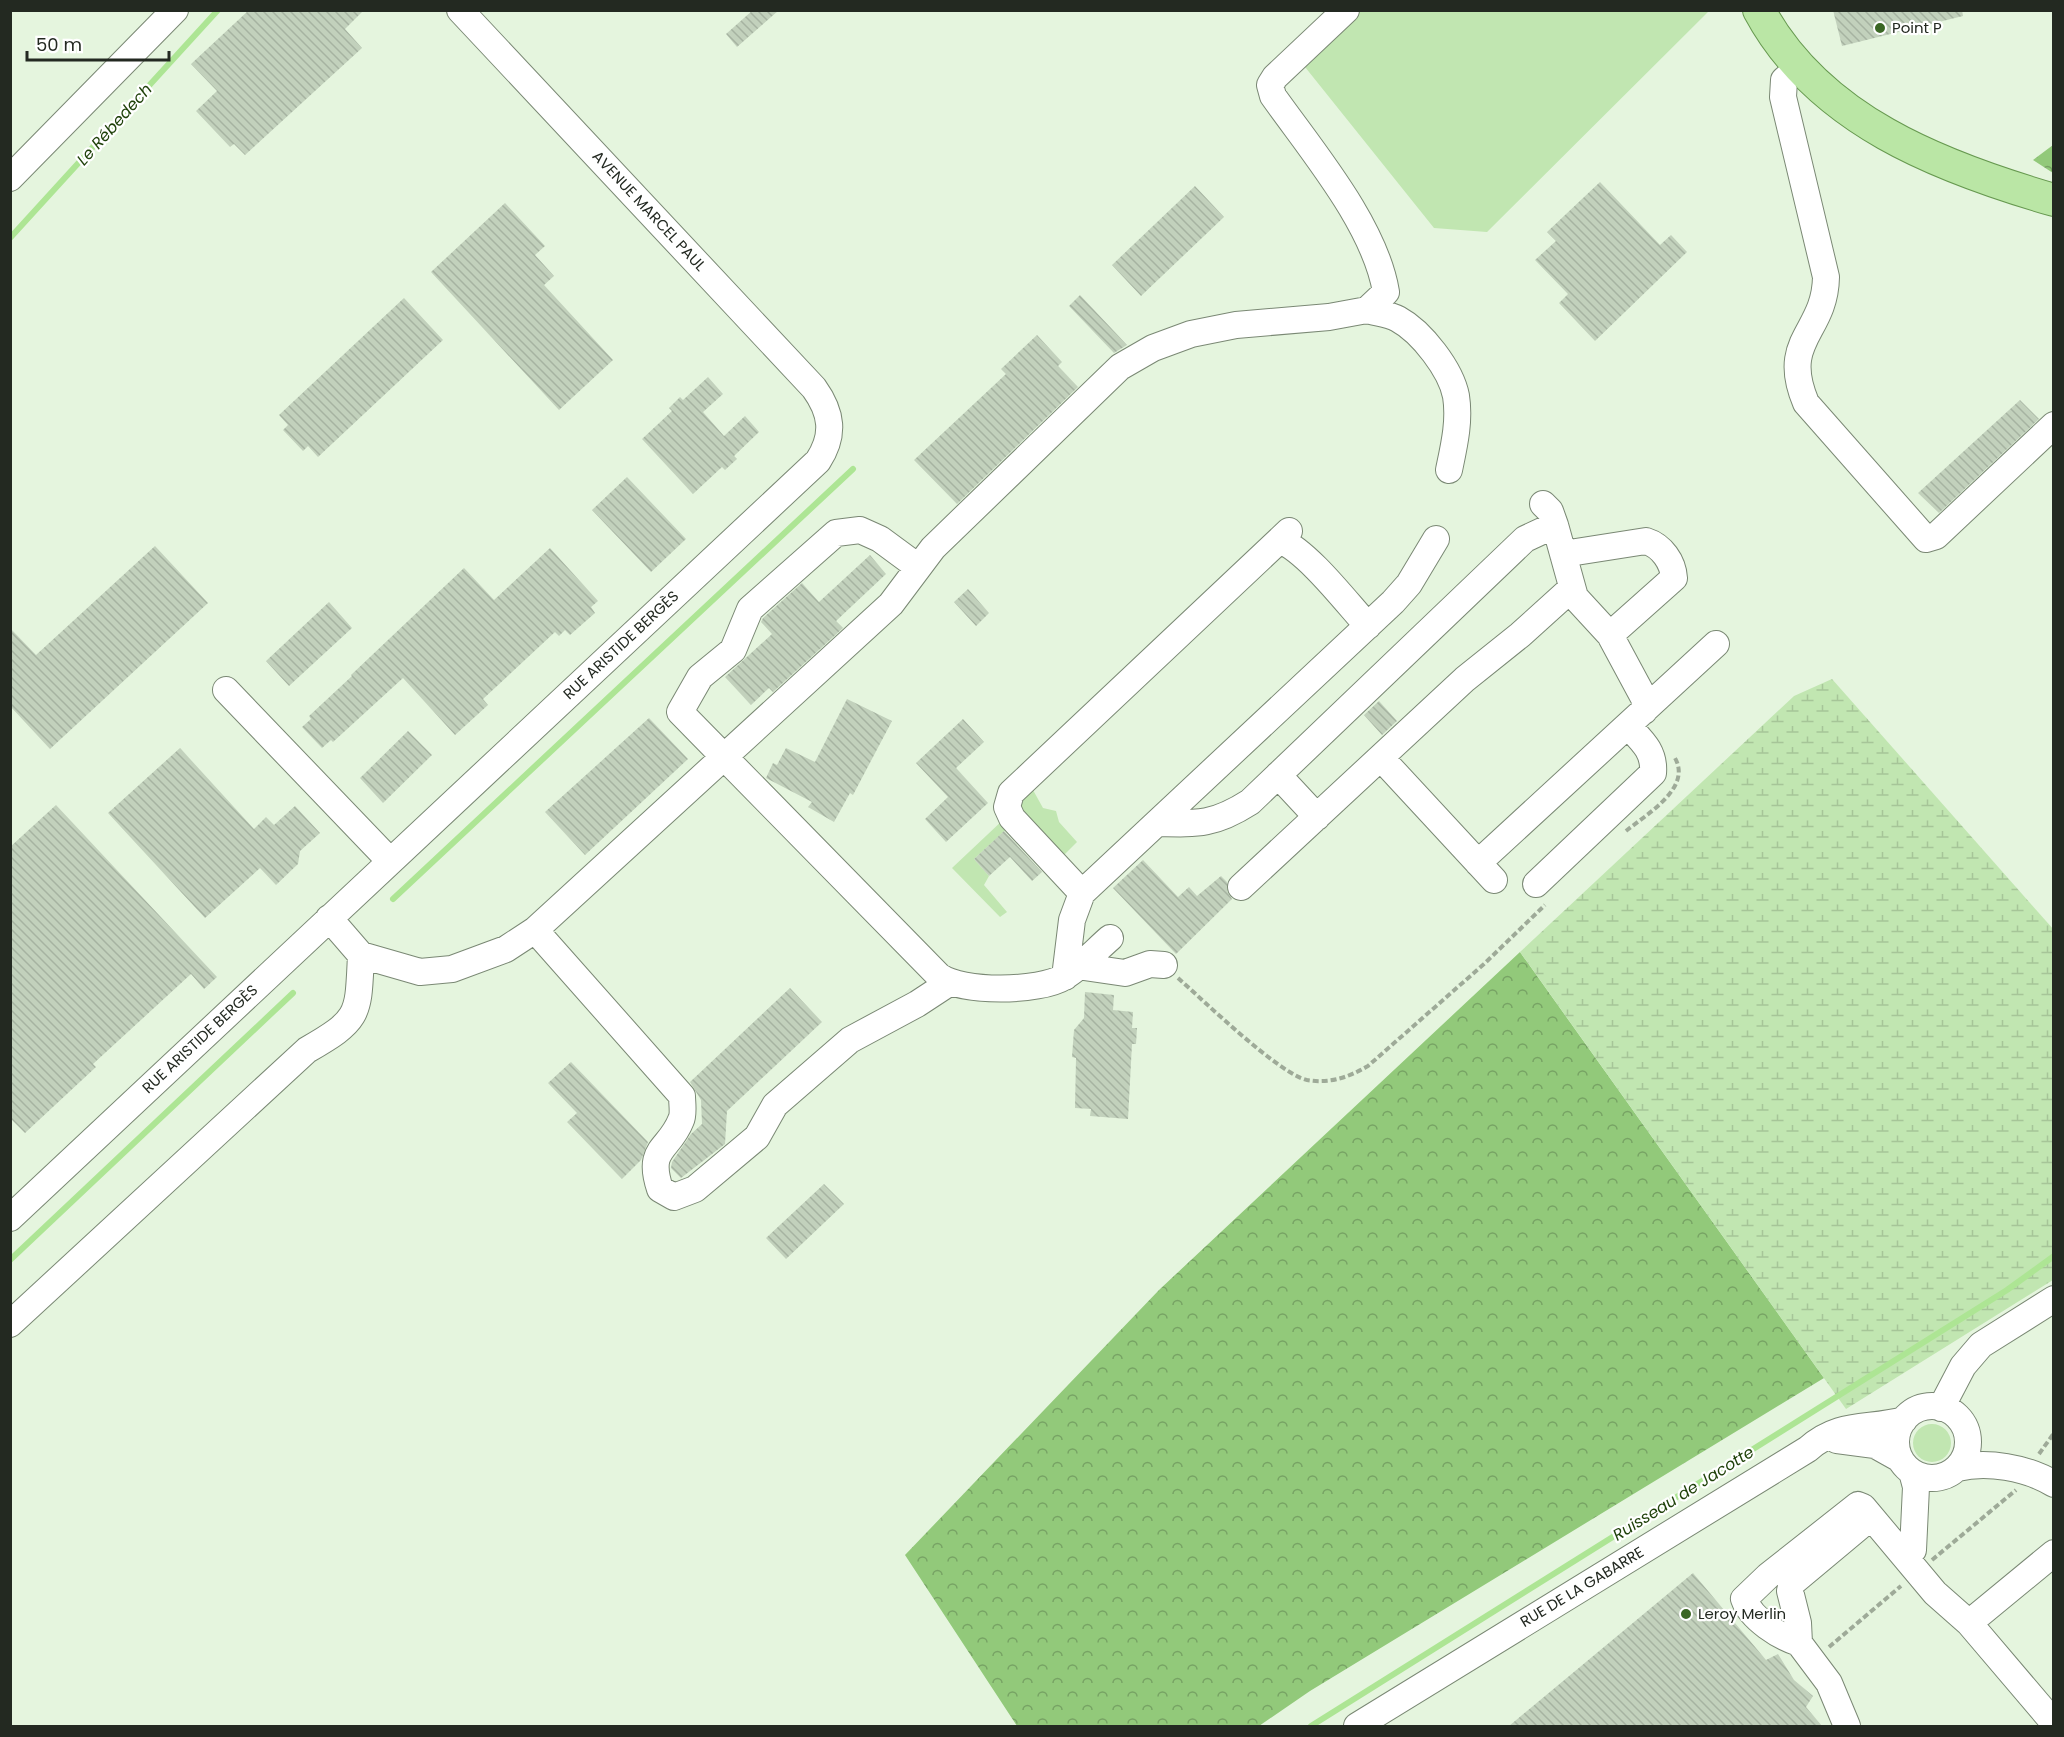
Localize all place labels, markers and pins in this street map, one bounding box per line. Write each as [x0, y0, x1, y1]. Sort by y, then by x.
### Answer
place label: Point P [1892, 17, 1942, 38]
marker: Point P [1873, 21, 1887, 35]
place label: Leroy Merlin [1698, 1603, 1786, 1624]
marker: Leroy Merlin [1679, 1607, 1693, 1621]

